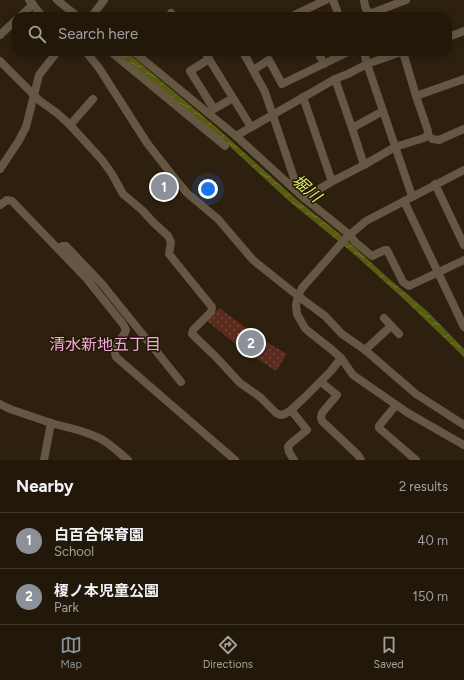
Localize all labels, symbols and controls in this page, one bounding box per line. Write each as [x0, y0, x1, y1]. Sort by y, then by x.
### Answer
search box [12, 12, 452, 56]
icon: search [26, 23, 48, 45]
text: Search here [58, 25, 138, 43]
water label: 堀川 [288, 171, 326, 207]
pin: 1 [151, 172, 177, 202]
your location [198, 179, 218, 199]
pin: 2 [238, 328, 264, 358]
district label: 清水新地五丁目 [49, 335, 161, 354]
text: Nearby [16, 476, 74, 496]
text: 2 results [399, 479, 448, 494]
text: 白百合保育園 [54, 526, 144, 544]
text: 1 [26, 533, 32, 548]
text: 40 m [417, 533, 448, 548]
text: School [54, 544, 94, 559]
text: 榎ノ本児童公園 [54, 582, 159, 600]
text: 2 [25, 589, 33, 604]
text: 150 m [413, 589, 448, 604]
text: Park [54, 600, 79, 615]
tab: Map [60, 634, 82, 671]
tab: Directions [203, 634, 253, 671]
tab: Saved [373, 634, 404, 671]

